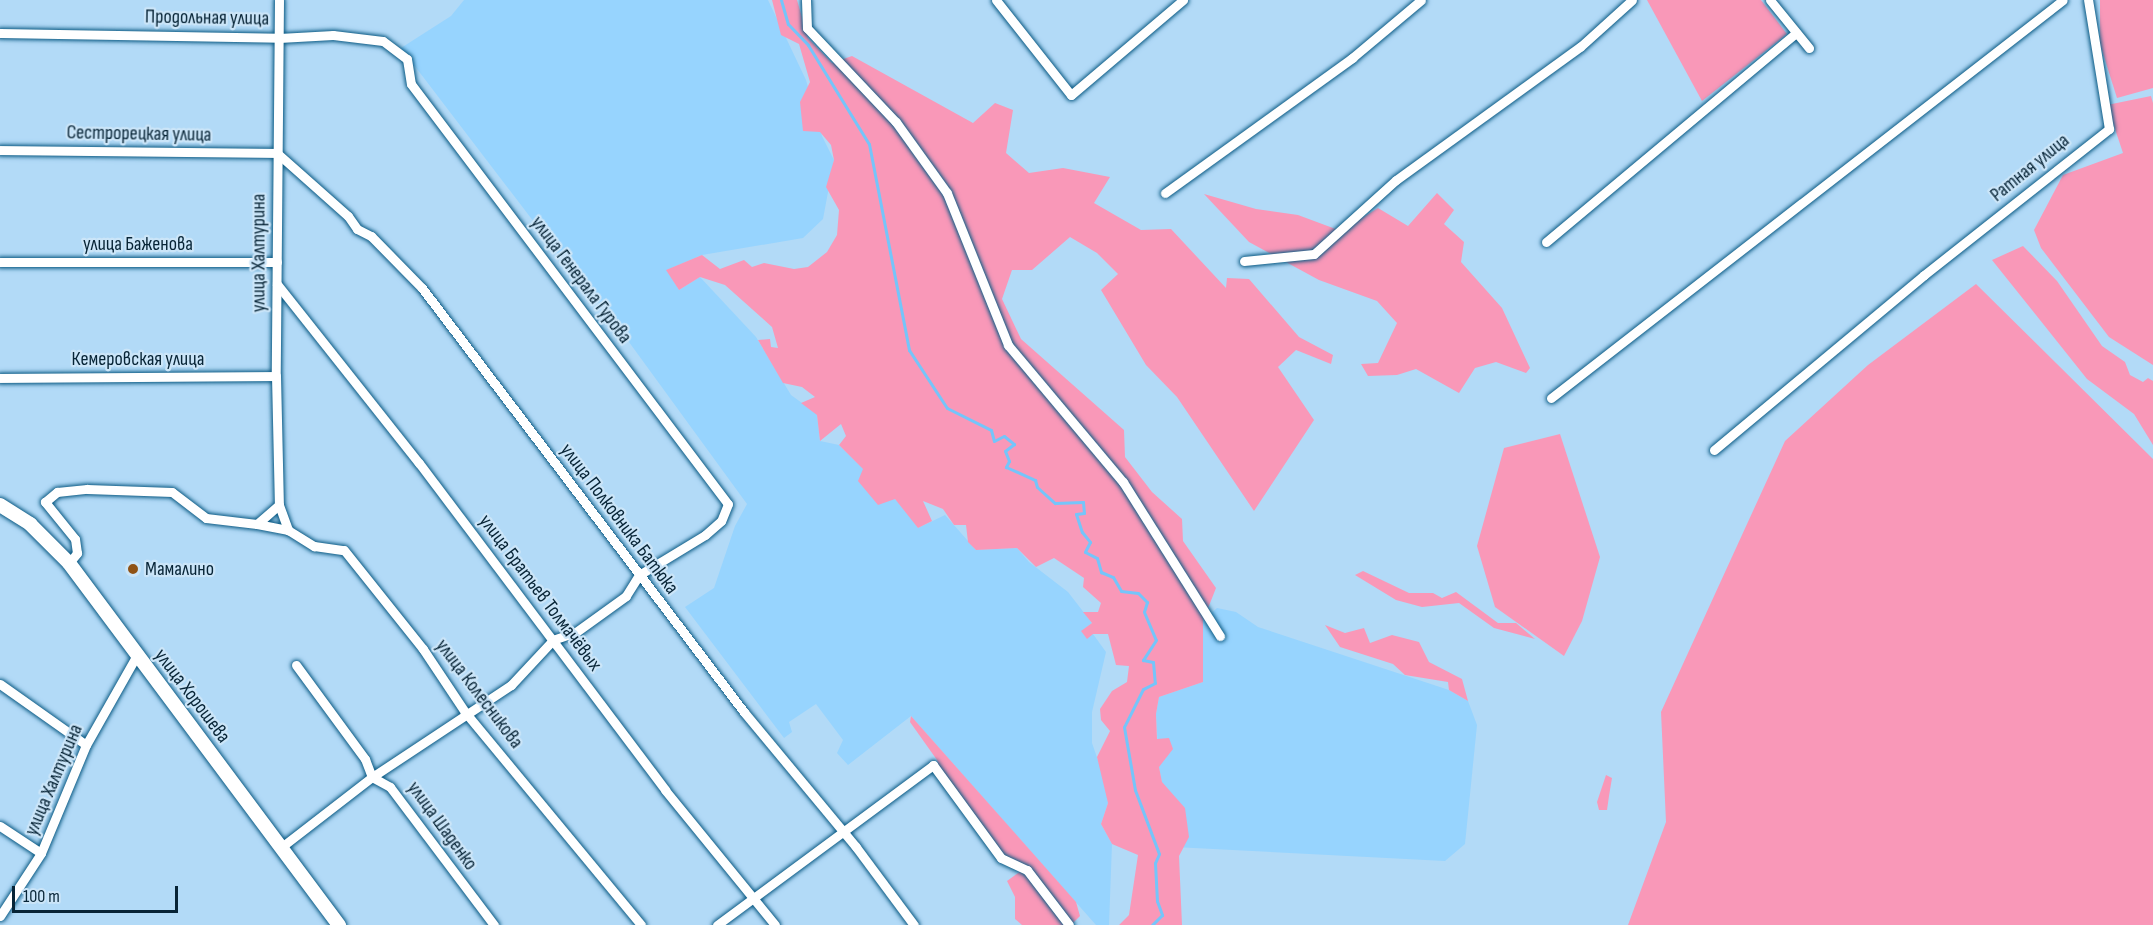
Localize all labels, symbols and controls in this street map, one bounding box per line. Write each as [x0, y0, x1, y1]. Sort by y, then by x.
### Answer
street label: Продольная улица [145, 5, 269, 31]
street label: Сестрорецкая улица [66, 121, 212, 147]
street label: Ратная улица [1986, 129, 2074, 207]
street label: улица Халтурина [247, 194, 271, 312]
street label: улица Генерала Гурова [525, 212, 637, 348]
street label: улица Баженова [83, 232, 193, 256]
street label: Кемеровская улица [72, 347, 204, 371]
street label: улица Полковника Батюка [555, 439, 683, 599]
street label: улица Братьев Толмачёвых [473, 510, 607, 676]
place label: Мамалино [145, 557, 214, 581]
marker: Мамалино [126, 562, 140, 576]
street label: улица Колесникова [430, 635, 528, 753]
street label: улица Хорошева [149, 644, 235, 748]
street label: улица Халтурина [20, 721, 88, 839]
street label: улица Шаденко [402, 777, 482, 875]
scale bar [15, 874, 182, 912]
text: 100 m [23, 886, 60, 907]

